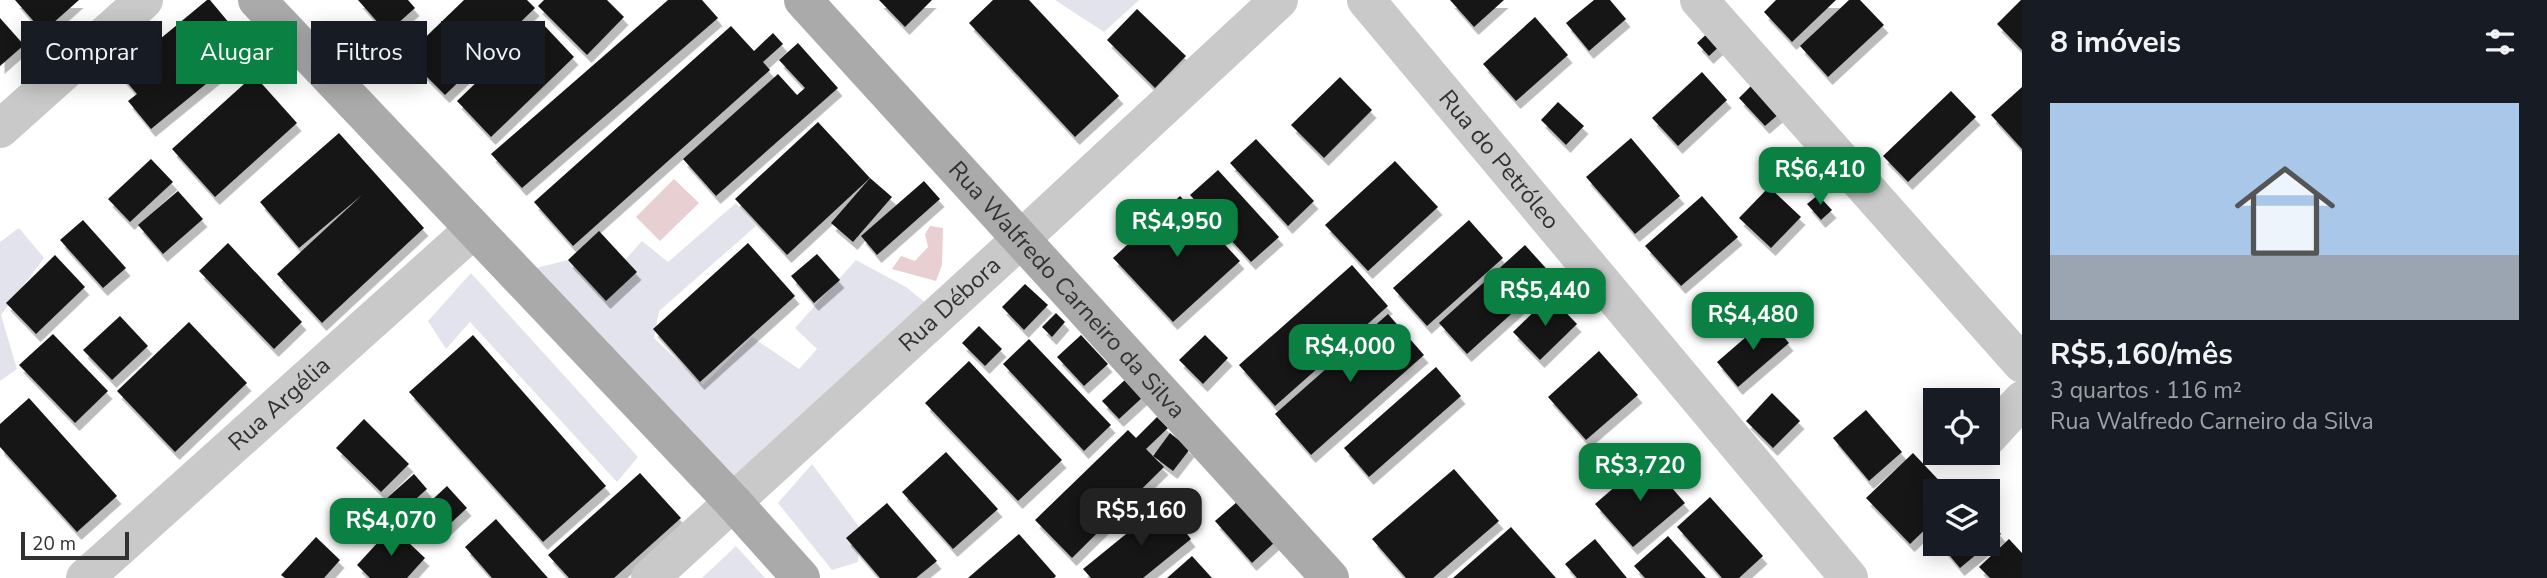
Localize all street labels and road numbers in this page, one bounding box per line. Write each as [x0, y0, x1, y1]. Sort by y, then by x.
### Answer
street label: Rua do Petróleo [1432, 83, 1567, 236]
street label: Rua Walfredo Carneiro da Silva [941, 154, 1193, 425]
street label: Rua Débora [892, 249, 1008, 359]
street label: Rua Argélia [221, 349, 337, 458]

